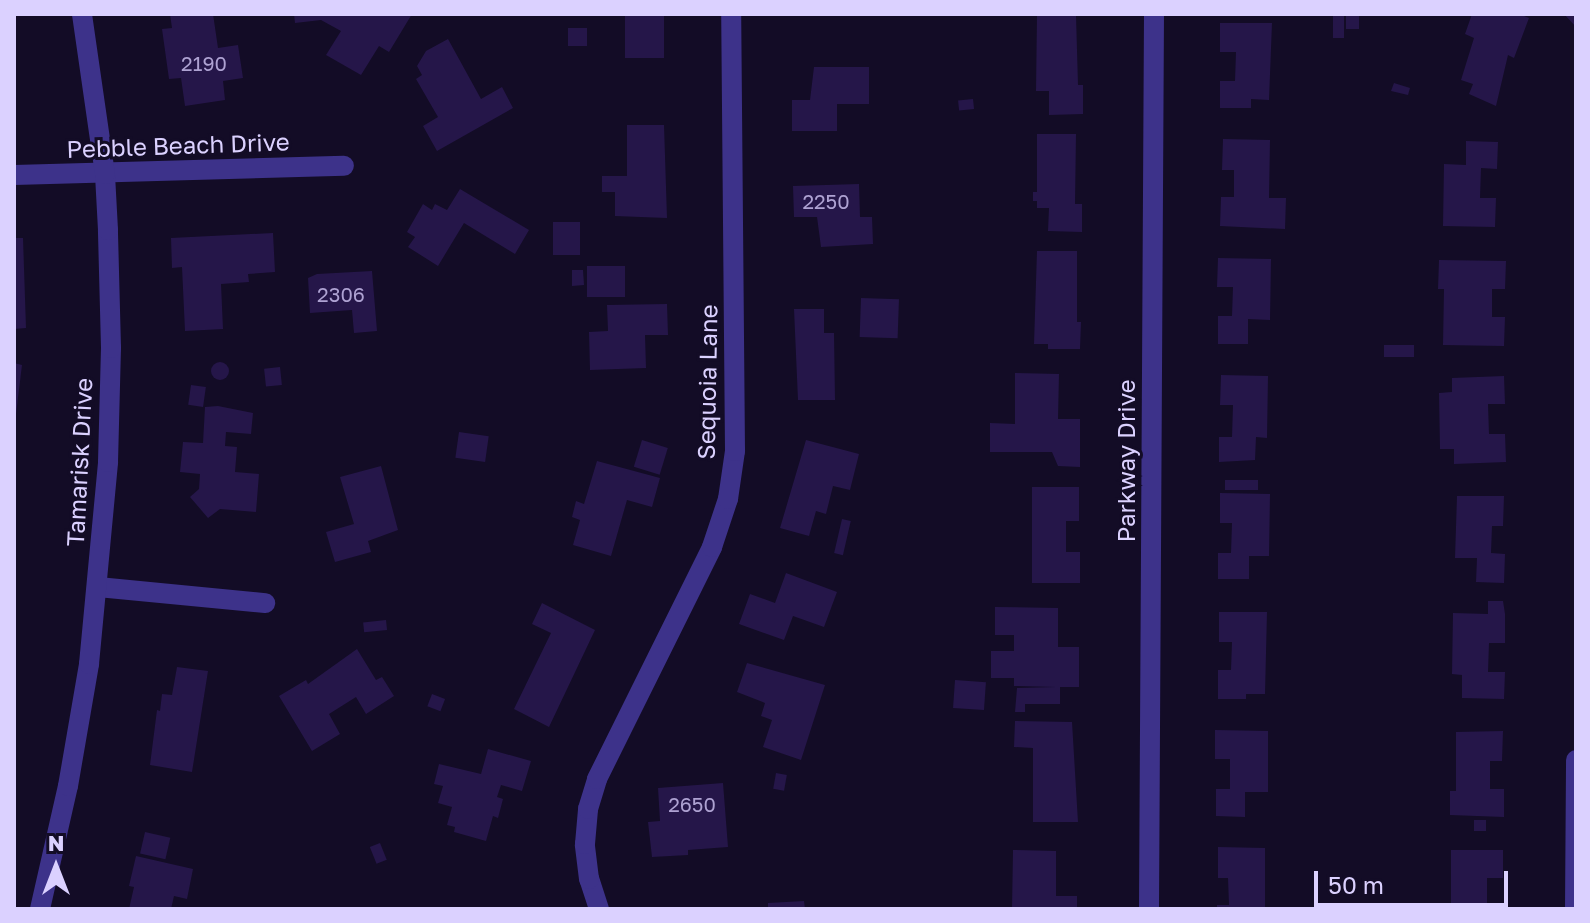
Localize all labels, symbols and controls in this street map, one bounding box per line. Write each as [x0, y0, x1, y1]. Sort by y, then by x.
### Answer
house number: 2190 [181, 51, 227, 75]
street label: Pebble Beach Drive [66, 127, 290, 163]
house number: 2250 [802, 189, 850, 213]
house number: 2306 [317, 282, 365, 306]
street label: Sequoia Lane [691, 304, 723, 460]
street label: Tamarisk Drive [60, 377, 98, 547]
street label: Parkway Drive [1112, 379, 1140, 543]
house number: 2650 [668, 792, 716, 816]
north arrow [16, 827, 96, 907]
text: N [48, 829, 64, 856]
scale bar [1318, 855, 1512, 905]
text: 50 m [1328, 870, 1384, 899]

